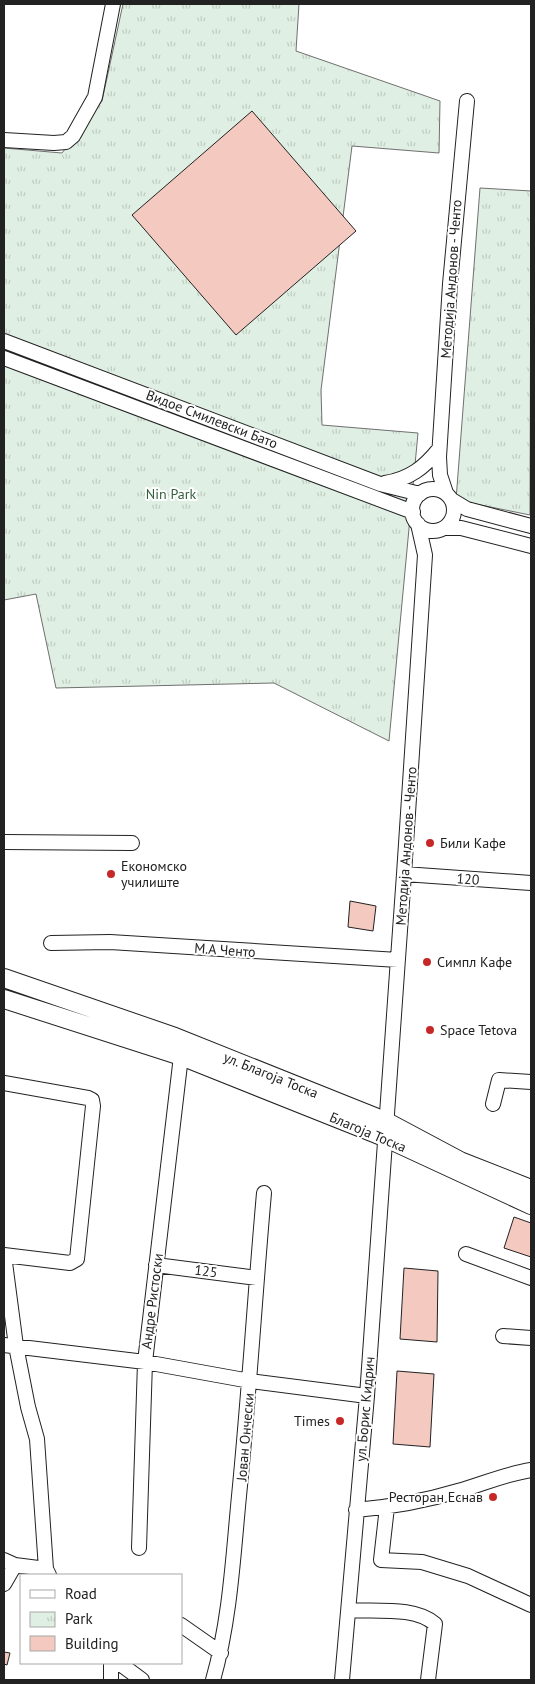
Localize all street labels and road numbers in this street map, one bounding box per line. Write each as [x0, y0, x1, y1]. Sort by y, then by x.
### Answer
street label: Методија Андонов - Ченто [436, 199, 466, 359]
street label: Видое Смилевски Бато [144, 386, 280, 452]
street label: Методија Андонов - Ченто [391, 766, 421, 926]
street label: 120 [456, 869, 480, 889]
street label: М.А Ченто [194, 939, 256, 961]
street label: ул. Благоја Тоска [221, 1048, 321, 1102]
street label: Благоја Тоска [327, 1108, 409, 1156]
street label: Андре Ристоски [137, 1252, 167, 1350]
street label: 125 [194, 1261, 218, 1281]
street label: ул. Борис Кидрич [351, 1356, 379, 1462]
street label: Јован Ончески [232, 1392, 258, 1483]

